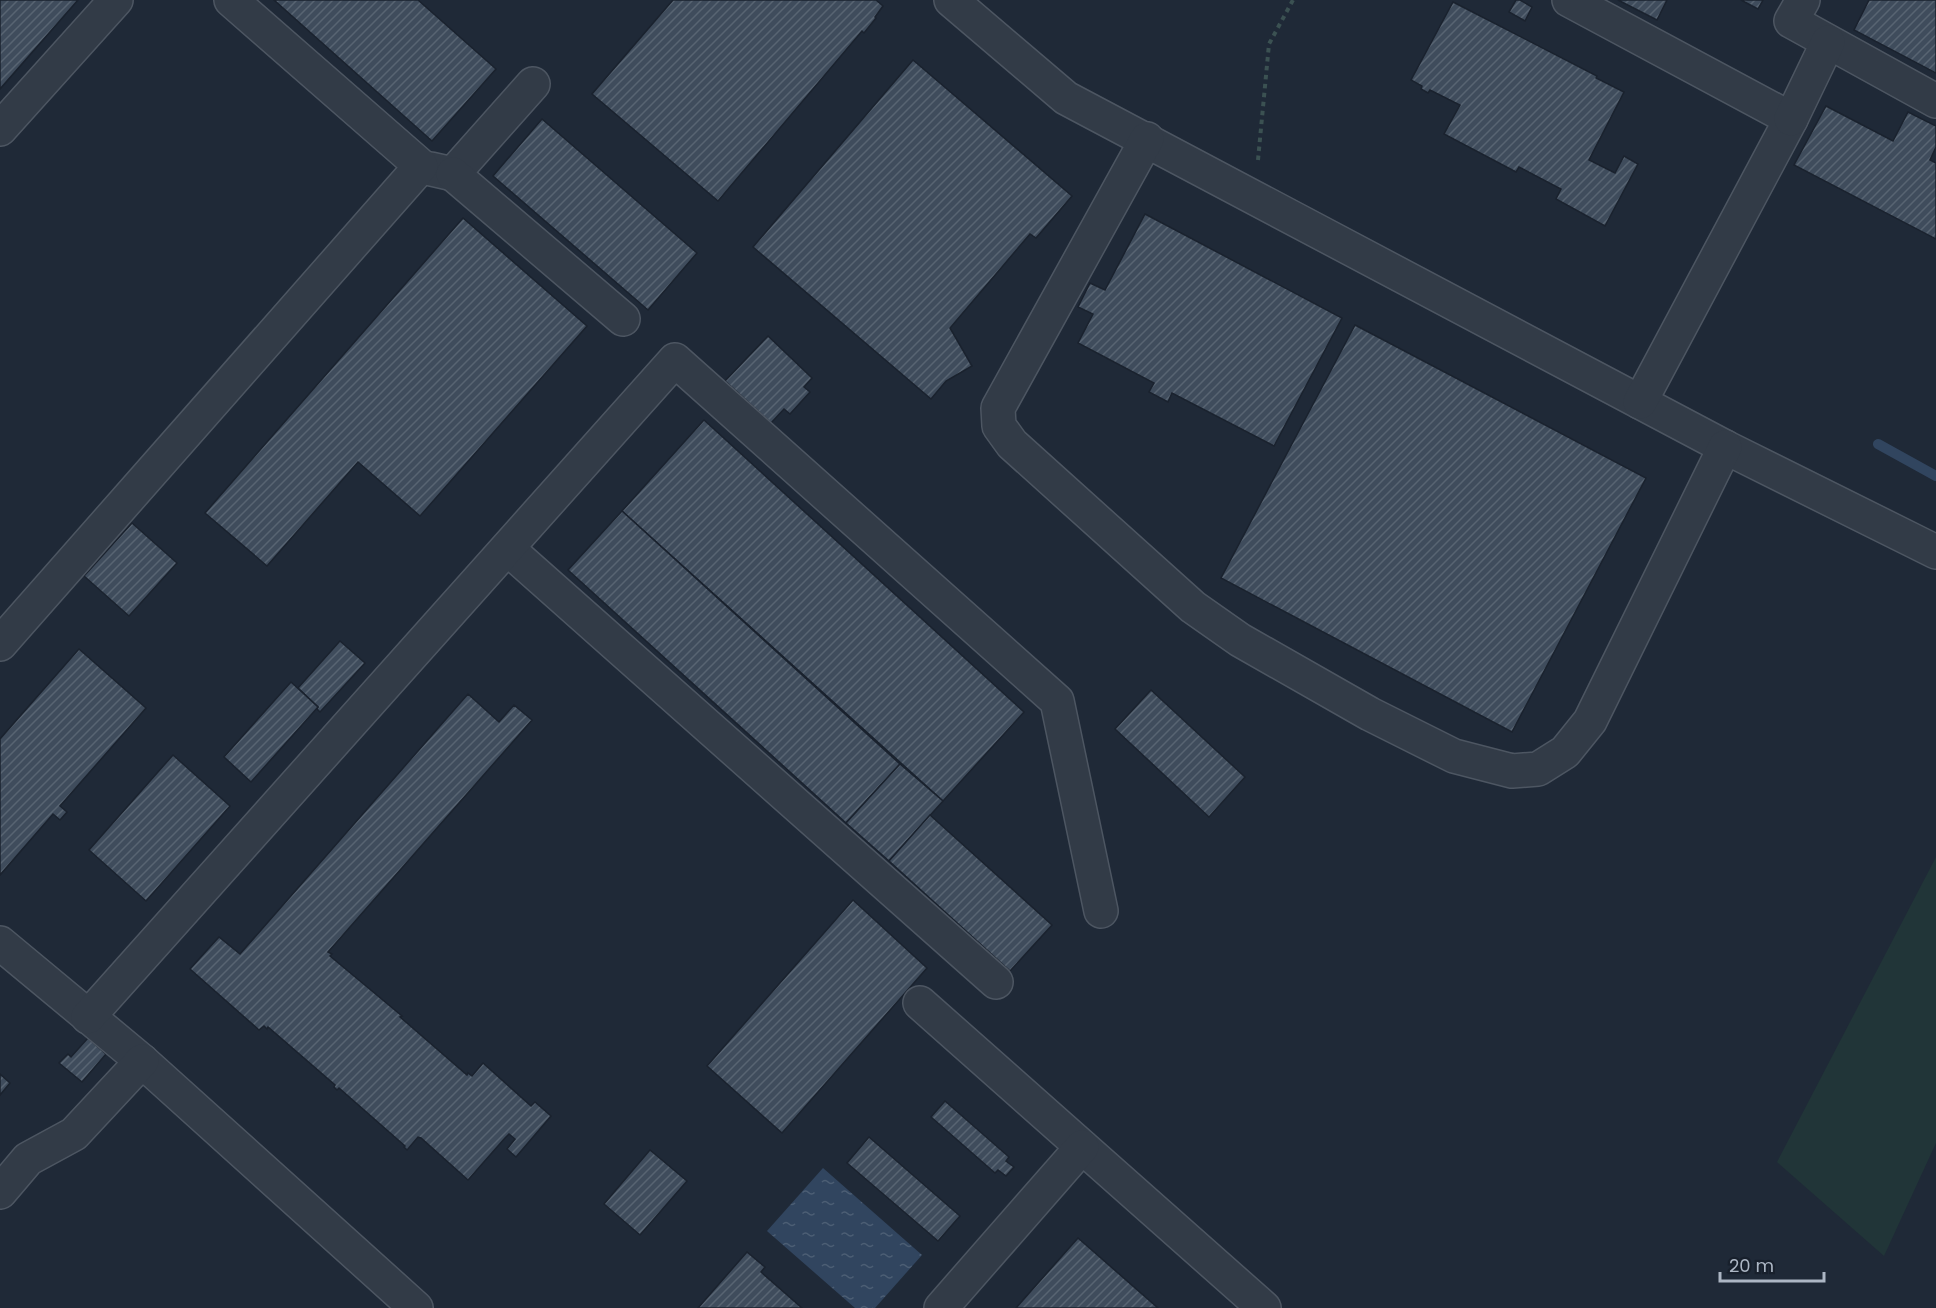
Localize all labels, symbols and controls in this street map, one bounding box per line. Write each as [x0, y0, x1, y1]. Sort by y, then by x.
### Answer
scale bar [1720, 1245, 1824, 1283]
text: 20 m [1729, 1253, 1774, 1278]

